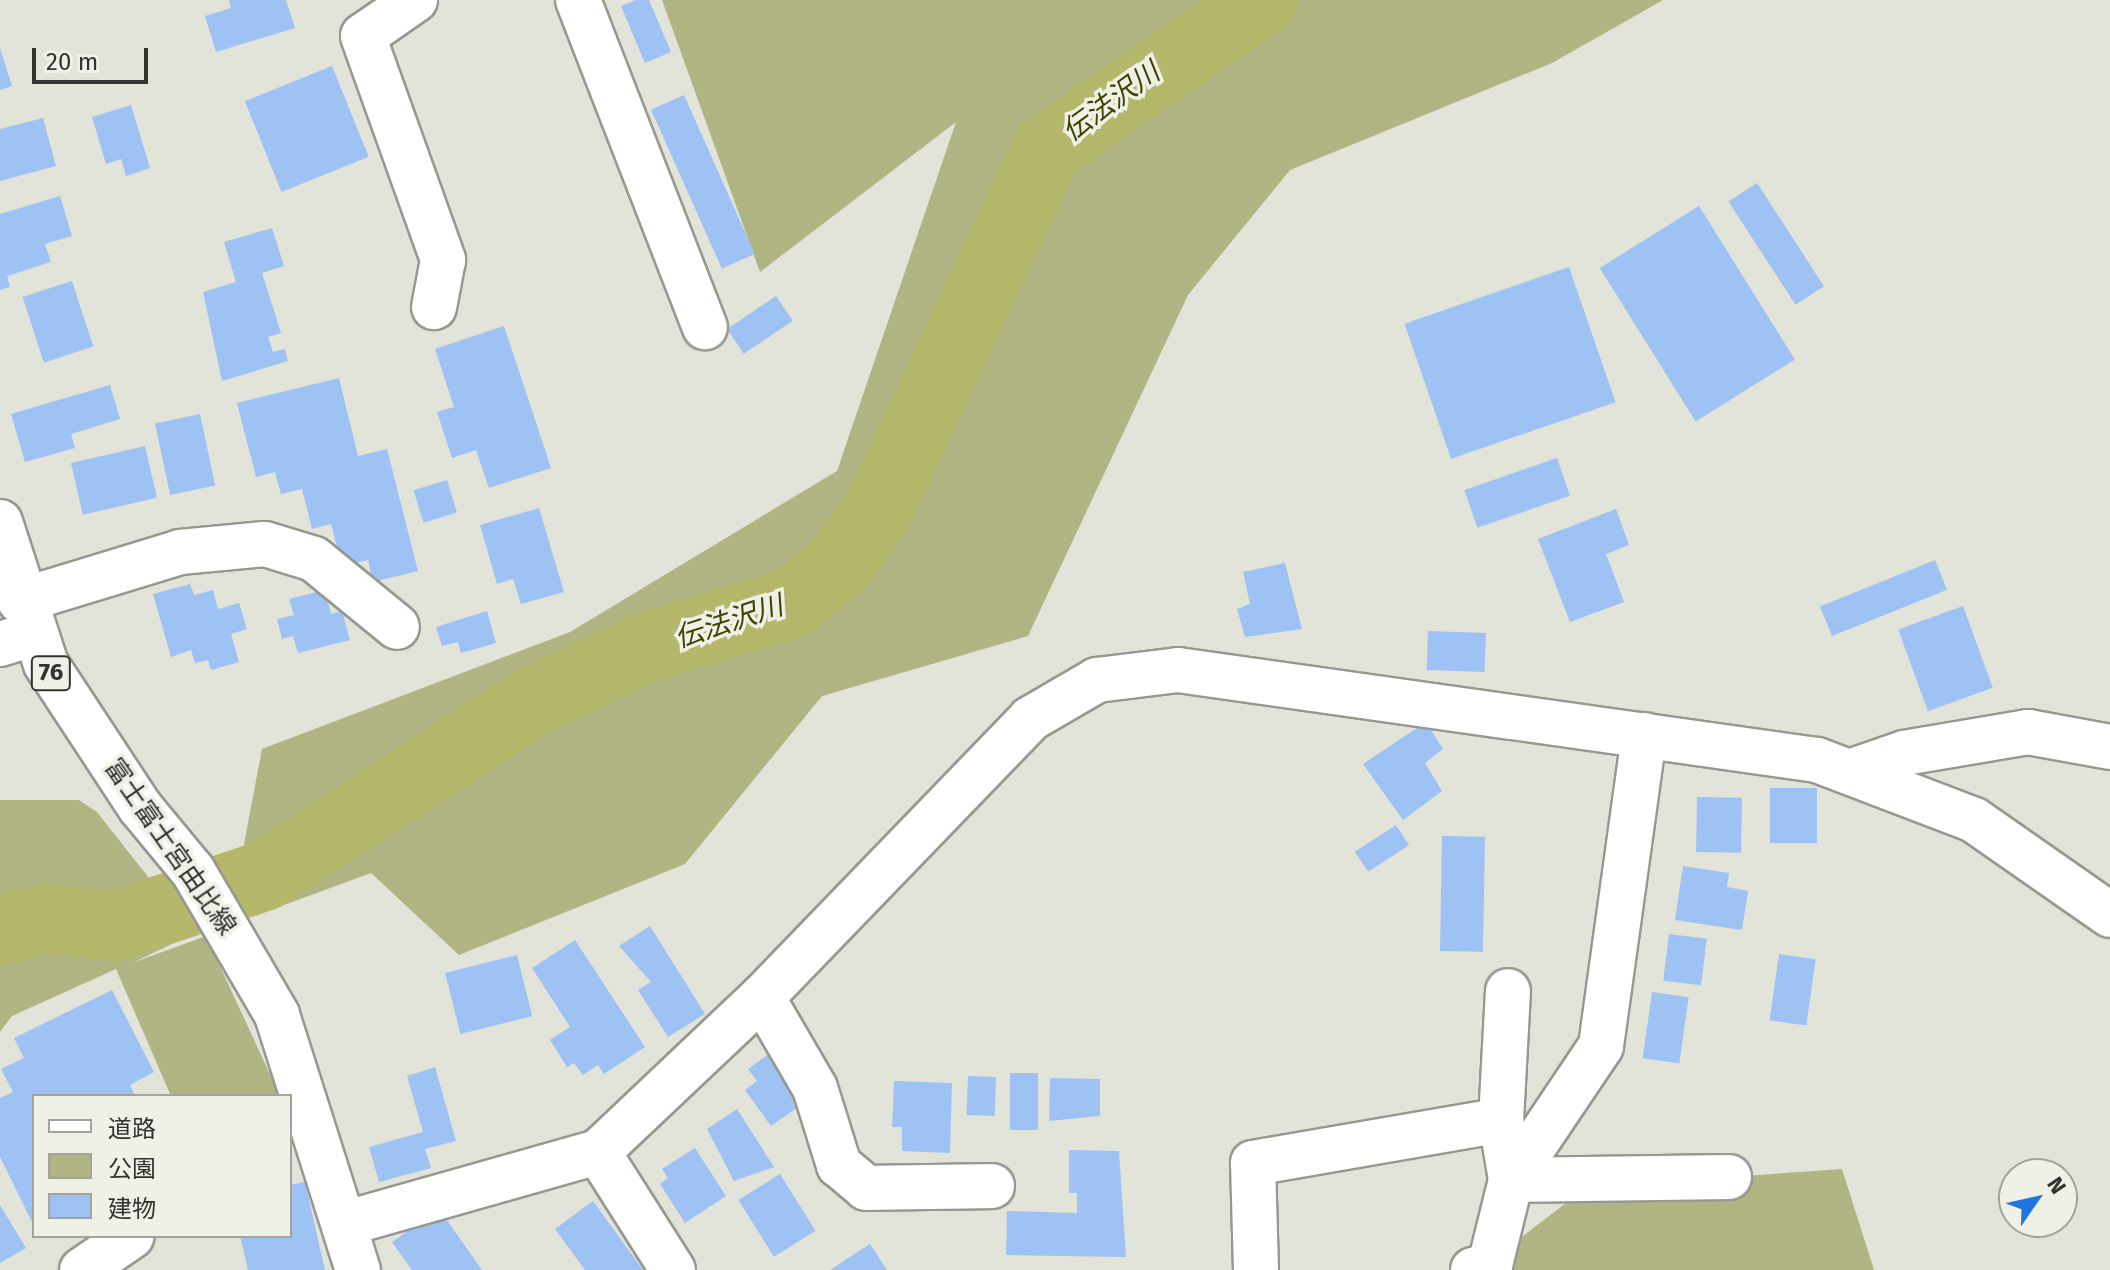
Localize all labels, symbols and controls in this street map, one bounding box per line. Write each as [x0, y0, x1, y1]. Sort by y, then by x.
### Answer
scale bar [36, 32, 152, 82]
text: 20 m [46, 48, 98, 76]
water label: 伝法沢川 [1056, 55, 1166, 149]
water label: 伝法沢川 [671, 589, 787, 655]
road number: 76 [29, 653, 73, 693]
street label: 富士富士宮由比線 [98, 753, 242, 941]
legend [32, 1094, 292, 1238]
text: 道路 [108, 1115, 156, 1143]
text: 公園 [108, 1155, 156, 1183]
north arrow [1998, 1158, 2078, 1238]
text: N [2041, 1172, 2072, 1199]
text: 建物 [108, 1195, 156, 1223]

